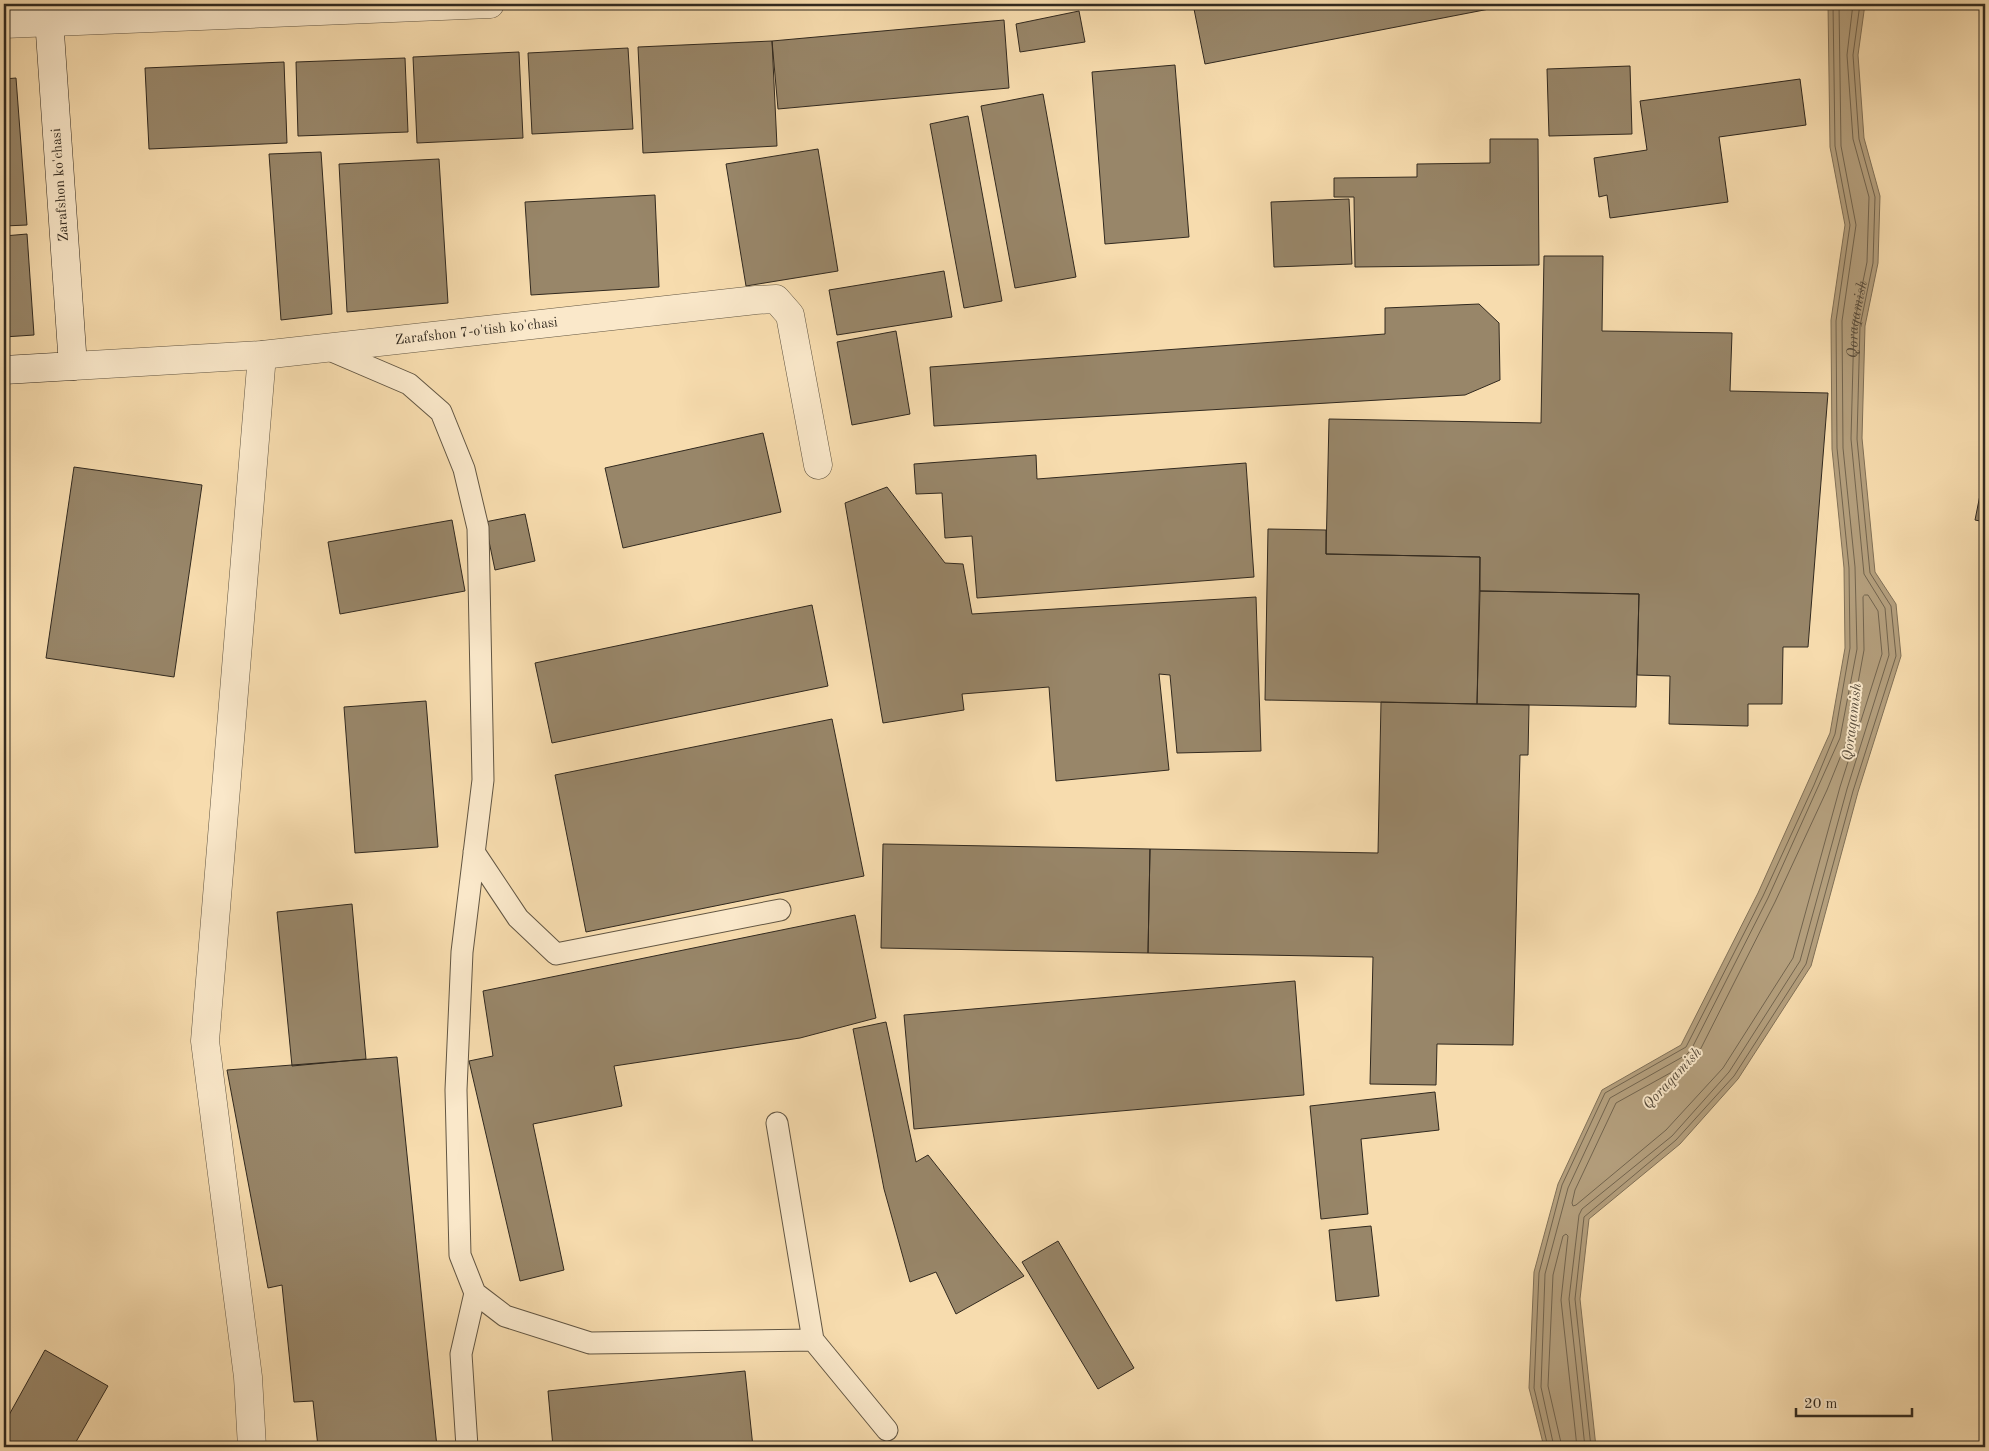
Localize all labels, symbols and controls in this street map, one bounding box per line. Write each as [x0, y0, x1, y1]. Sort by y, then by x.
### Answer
street label: Zarafshon ko'chasi [49, 128, 71, 242]
water label: Qoraqamish [1846, 279, 1871, 358]
street label: Zarafshon 7-o'tish ko'chasi [394, 315, 559, 347]
water label: Qoraqamish [1841, 682, 1865, 762]
water label: Qoraqamish [1641, 1045, 1705, 1113]
scale bar [1796, 1386, 1913, 1418]
text: 20 m [1804, 1397, 1838, 1412]

